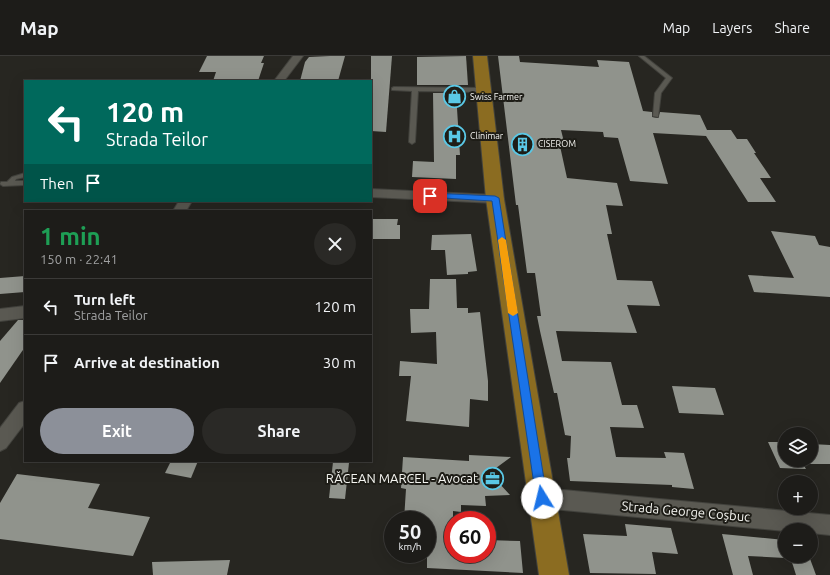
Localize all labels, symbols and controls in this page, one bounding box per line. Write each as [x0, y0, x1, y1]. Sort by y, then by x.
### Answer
text: Map [20, 17, 59, 39]
text: Map [663, 20, 690, 36]
text: Layers [712, 20, 752, 36]
text: Share [774, 20, 810, 36]
shop icon: Swiss Farmer [441, 84, 467, 110]
place label: Swiss Farmer [470, 92, 523, 102]
icon: left [40, 96, 92, 148]
text: 120 m [106, 96, 184, 127]
hospital icon: Clinimar [442, 123, 468, 149]
text: Strada Teilor [106, 129, 208, 149]
place label: Clinimar [470, 131, 504, 141]
building icon: CISEROM [510, 131, 536, 157]
place label: CISEROM [538, 139, 576, 149]
icon: arrive [82, 172, 104, 194]
text: Then [40, 175, 74, 192]
pin [413, 179, 447, 213]
icon: arrive [419, 185, 441, 207]
text: 1 min [40, 223, 101, 250]
button: close [314, 223, 356, 265]
text: 150 m · 22:41 [40, 252, 118, 266]
text: Turn left [74, 291, 135, 308]
icon: left [40, 296, 62, 318]
text: 120 m [314, 298, 356, 315]
text: Strada Teilor [74, 308, 148, 322]
icon: arrive [40, 352, 62, 374]
text: Arrive at destination [74, 354, 220, 371]
text: 30 m [323, 354, 356, 371]
button: Exit [40, 408, 194, 454]
button: Share [202, 408, 356, 454]
map controls [778, 427, 818, 563]
button: layers [778, 427, 818, 467]
office icon: RĂCEAN MARCEL - Avocat [480, 465, 506, 491]
place label: RĂCEAN MARCEL - Avocat [326, 471, 478, 485]
button: + [778, 475, 818, 515]
position arrow [521, 477, 563, 519]
street label: Strada George Coșbuc [621, 498, 751, 524]
speed limit sign: 60 [444, 511, 496, 563]
text: 50 [399, 520, 421, 543]
button: − [778, 523, 818, 563]
text: km/h [398, 541, 422, 552]

